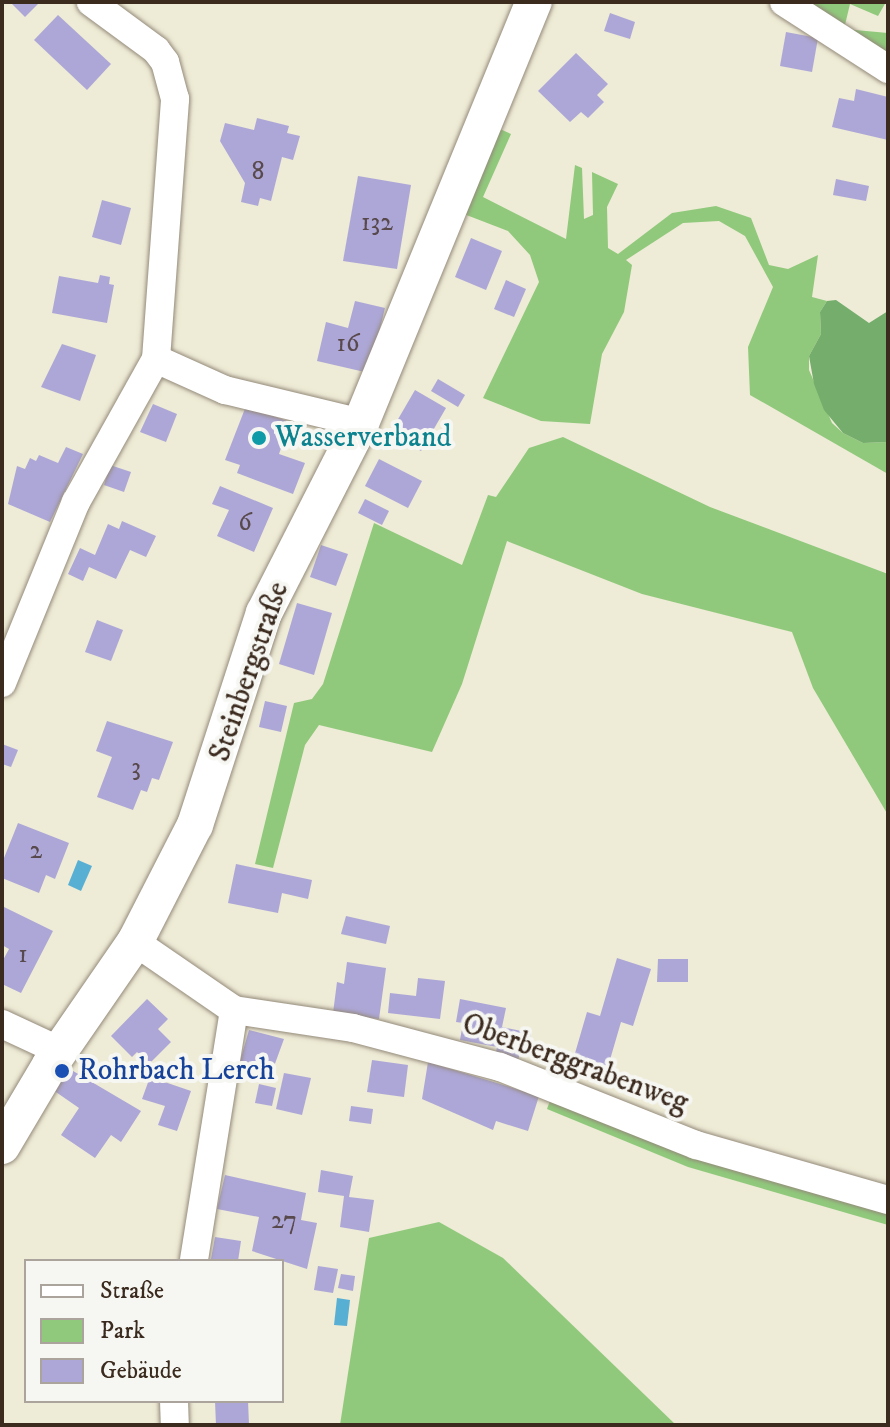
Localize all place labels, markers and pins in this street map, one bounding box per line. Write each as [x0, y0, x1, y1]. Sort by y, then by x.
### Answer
place label: Wasserverband [275, 420, 452, 456]
marker: Wasserverband [250, 429, 268, 447]
place label: Rohrbach Lerch [78, 1053, 275, 1089]
marker: Rohrbach Lerch [53, 1062, 71, 1080]

